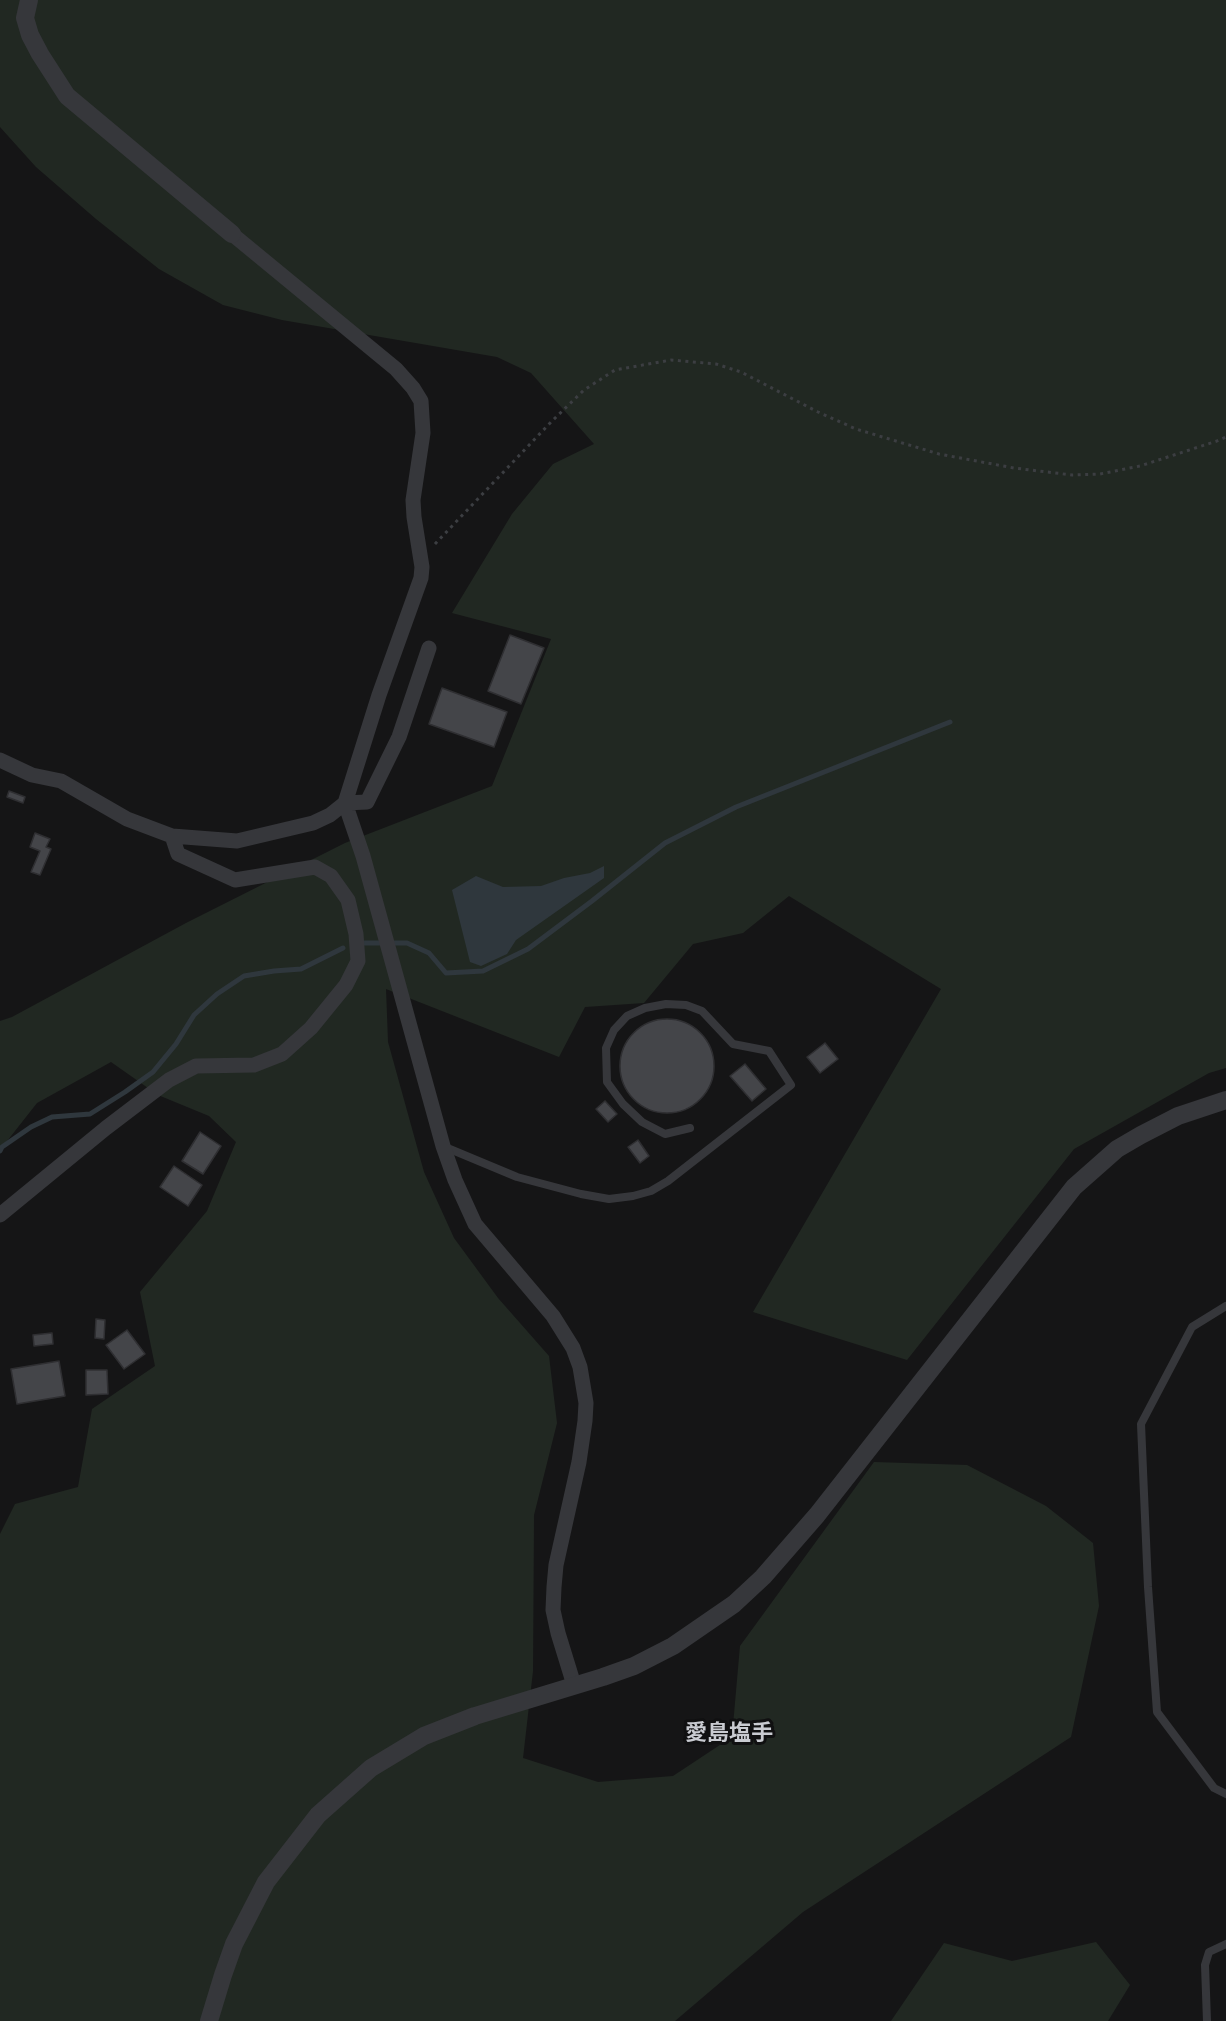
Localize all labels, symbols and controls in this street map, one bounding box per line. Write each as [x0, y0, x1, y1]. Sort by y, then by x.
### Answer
district label: 愛島塩手 [685, 1721, 773, 1747]

